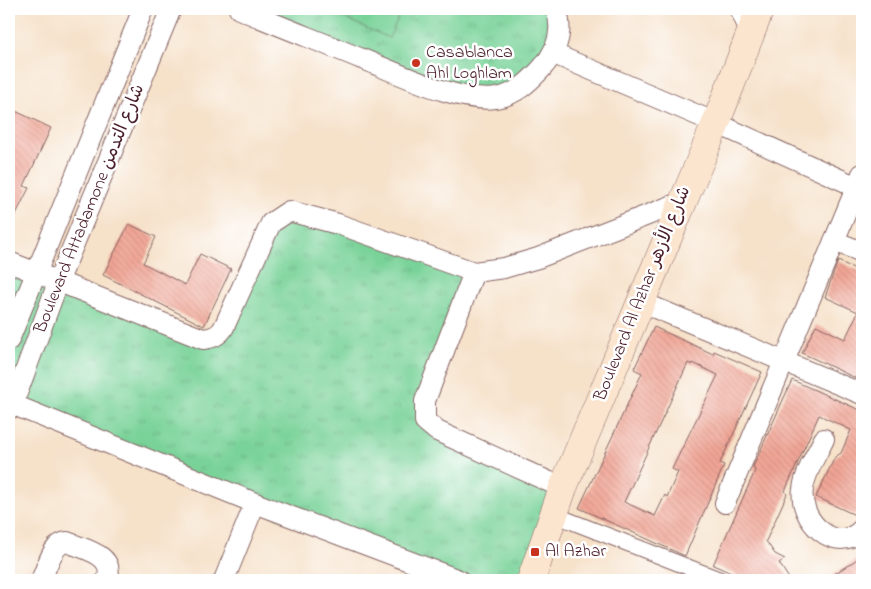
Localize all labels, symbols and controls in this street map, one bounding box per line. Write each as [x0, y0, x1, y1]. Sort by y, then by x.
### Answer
place label: Casablanca Ahl Loghlam [426, 40, 513, 88]
marker: Casablanca Ahl Loghlam [410, 57, 422, 69]
street label: Boulevard Attadamone شارع التدمن [28, 80, 152, 339]
street label: Boulevard Al Azhar شارع الأزهر [587, 182, 698, 406]
place label: Al Azhar [545, 539, 607, 565]
marker: Al Azhar [529, 546, 541, 558]

